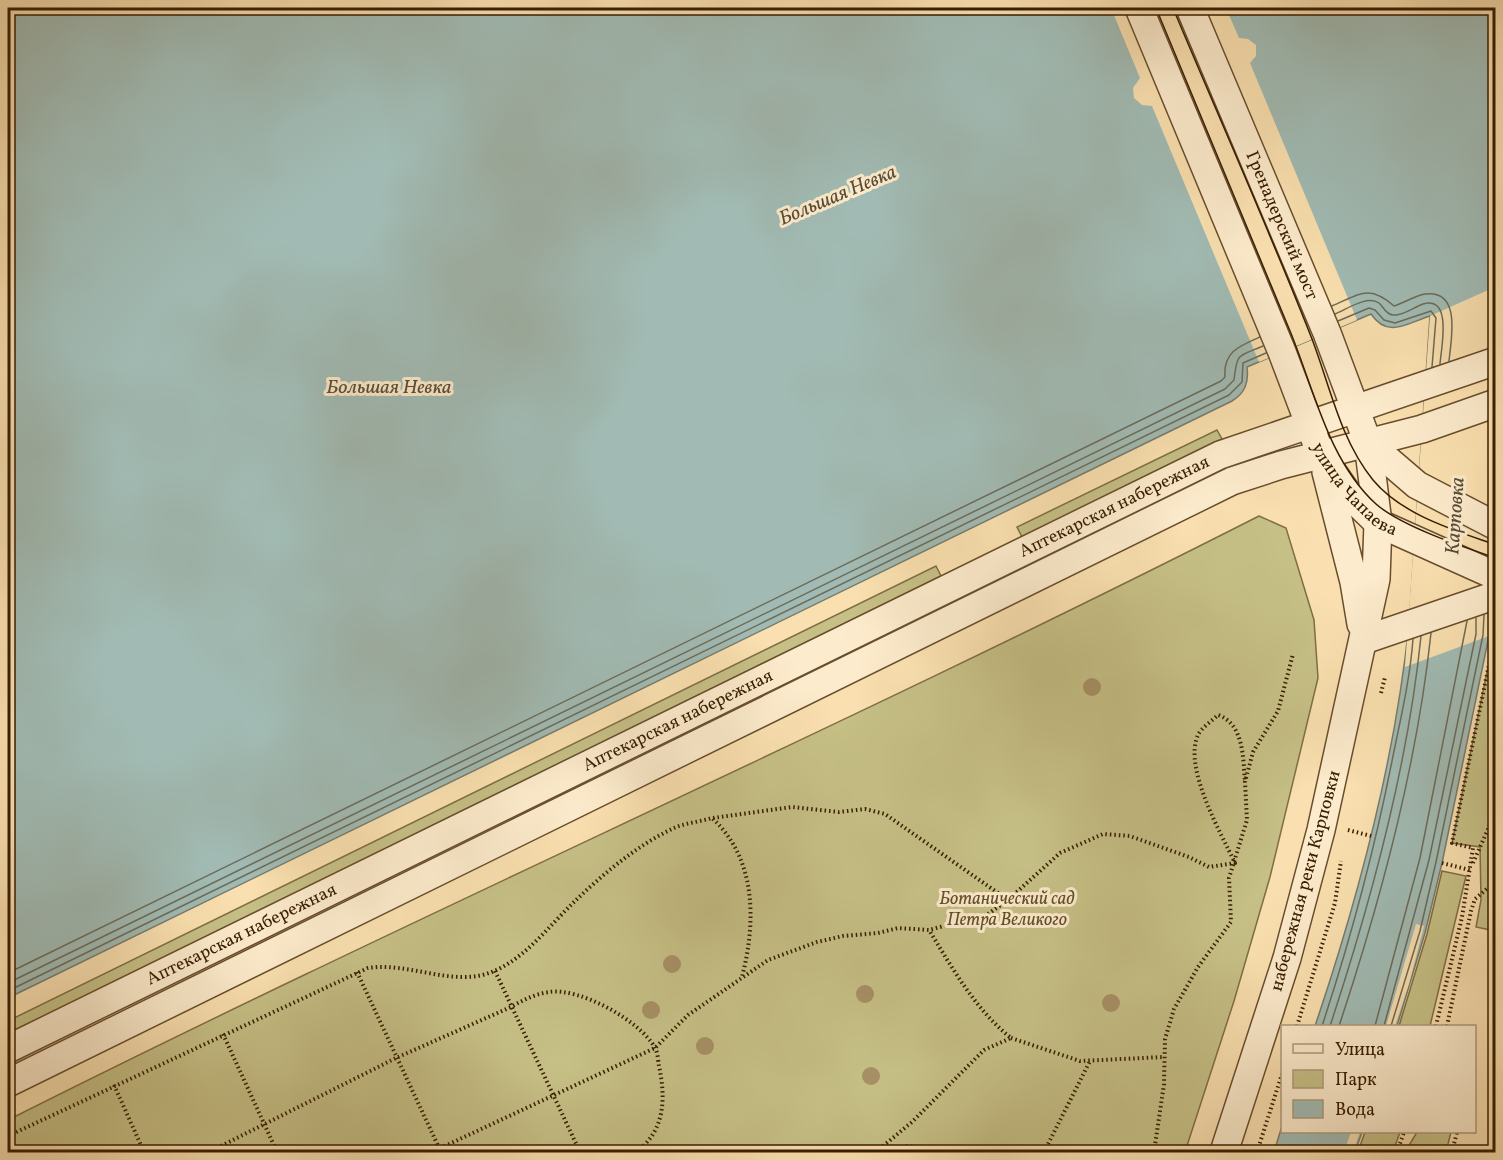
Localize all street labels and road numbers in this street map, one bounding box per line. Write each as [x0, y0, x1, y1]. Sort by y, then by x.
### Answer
street label: Гренадерский мост [1239, 147, 1324, 304]
street label: улица Чапаева [1305, 439, 1401, 543]
street label: Аптекарская набережная [1015, 450, 1214, 564]
street label: Аптекарская набережная [578, 663, 777, 778]
street label: набережная реки Карповки [1264, 768, 1348, 994]
street label: Аптекарская набережная [142, 877, 341, 992]

